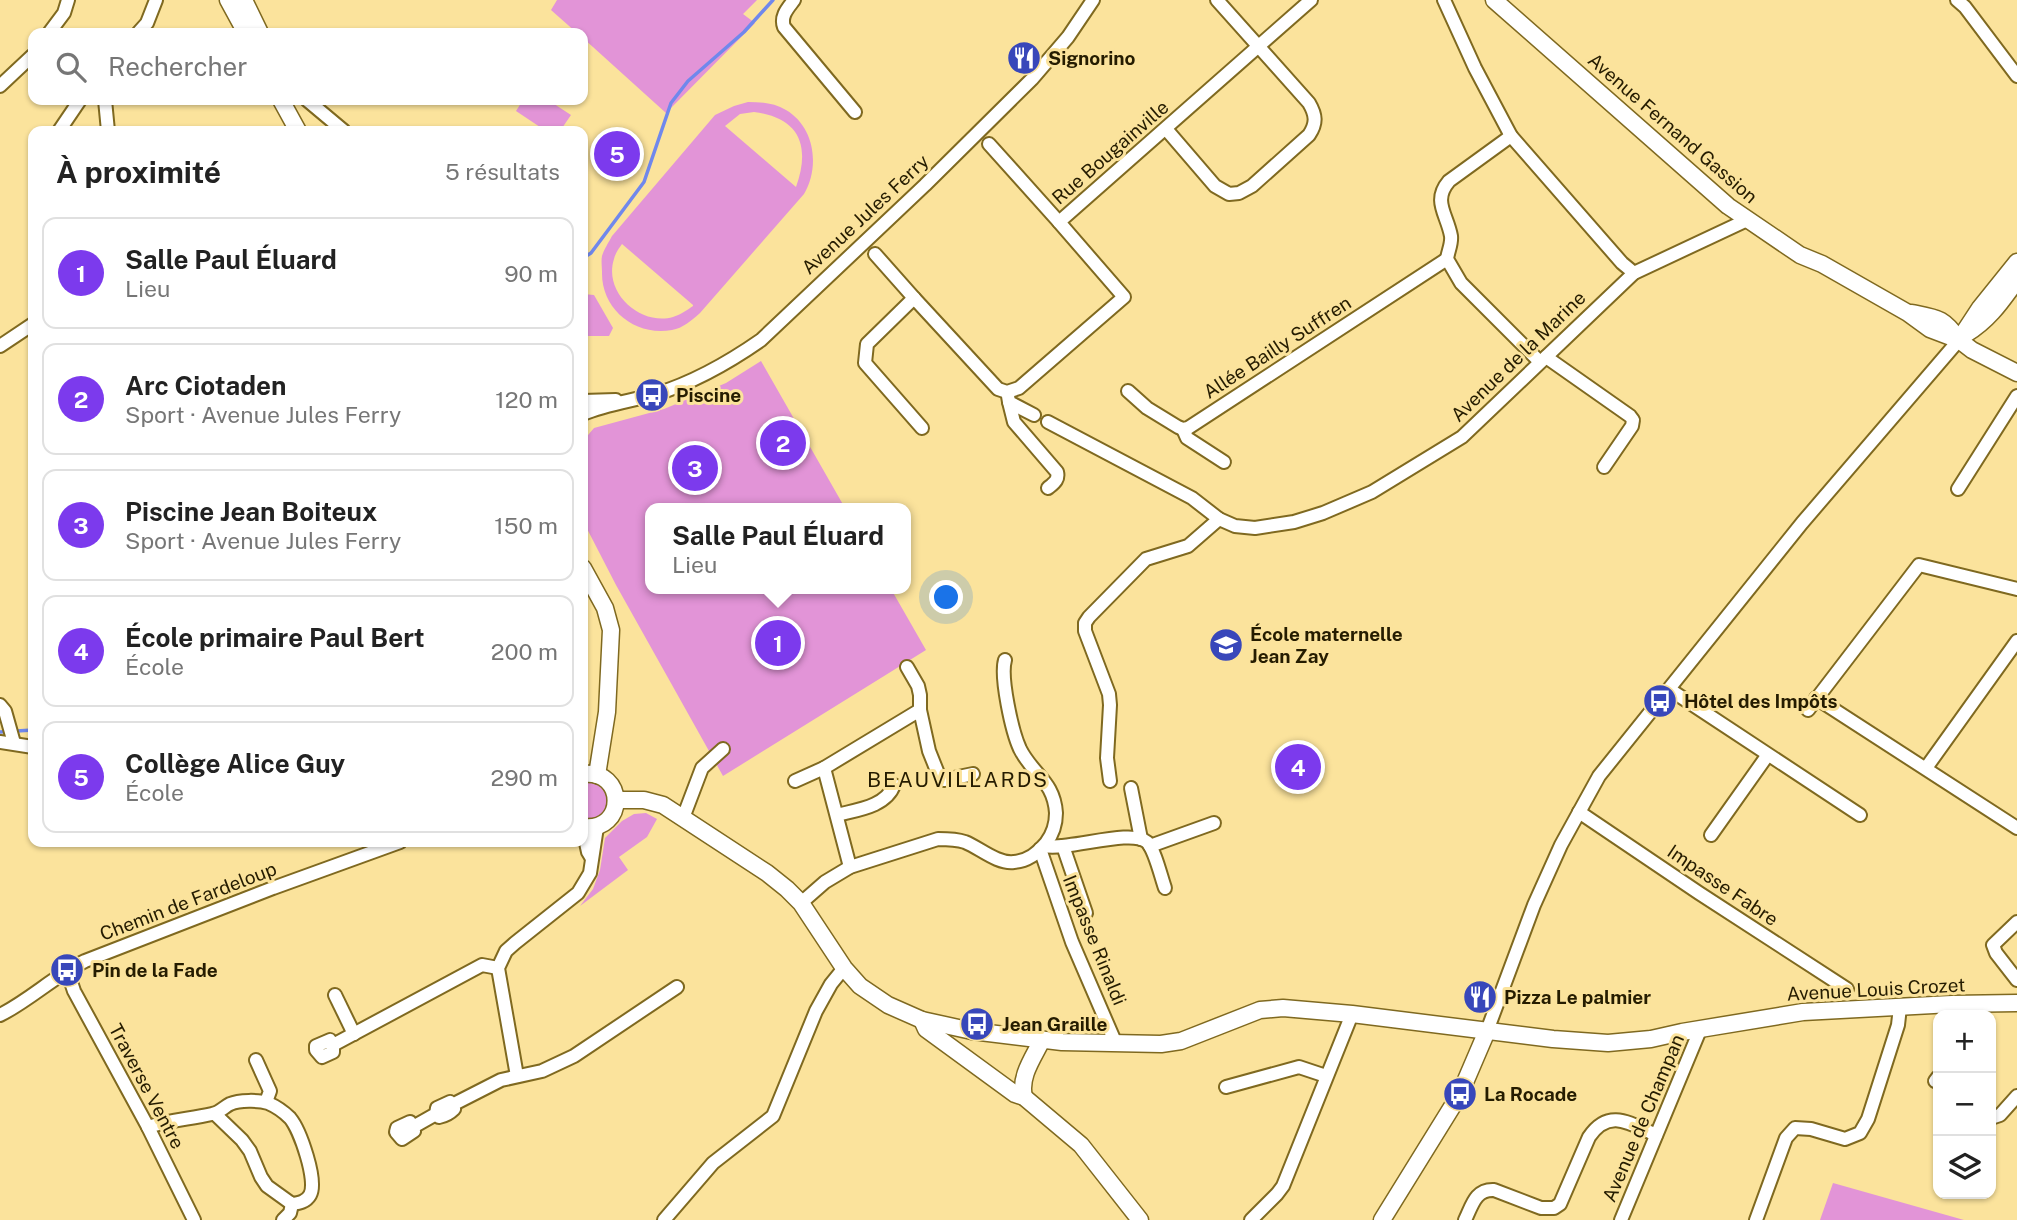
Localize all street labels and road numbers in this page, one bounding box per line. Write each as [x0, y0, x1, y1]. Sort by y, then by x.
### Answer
street label: Avenue Fernand Gassion [1584, 48, 1762, 208]
street label: Rue Bougainville [1047, 95, 1173, 209]
street label: Avenue Jules Ferry [797, 150, 933, 278]
street label: Avenue de la Marine [1446, 286, 1590, 426]
street label: Allée Bailly Suffren [1199, 291, 1355, 403]
street label: Impasse Fabre [1663, 840, 1783, 930]
street label: Chemin de Fardeloup [97, 857, 279, 945]
street label: Impasse Rinaldi [1059, 872, 1131, 1008]
street label: Avenue Louis Crozet [1786, 973, 1966, 1005]
street label: Traverse Ventre [105, 1020, 189, 1152]
street label: Avenue de Champan [1598, 1031, 1688, 1205]

